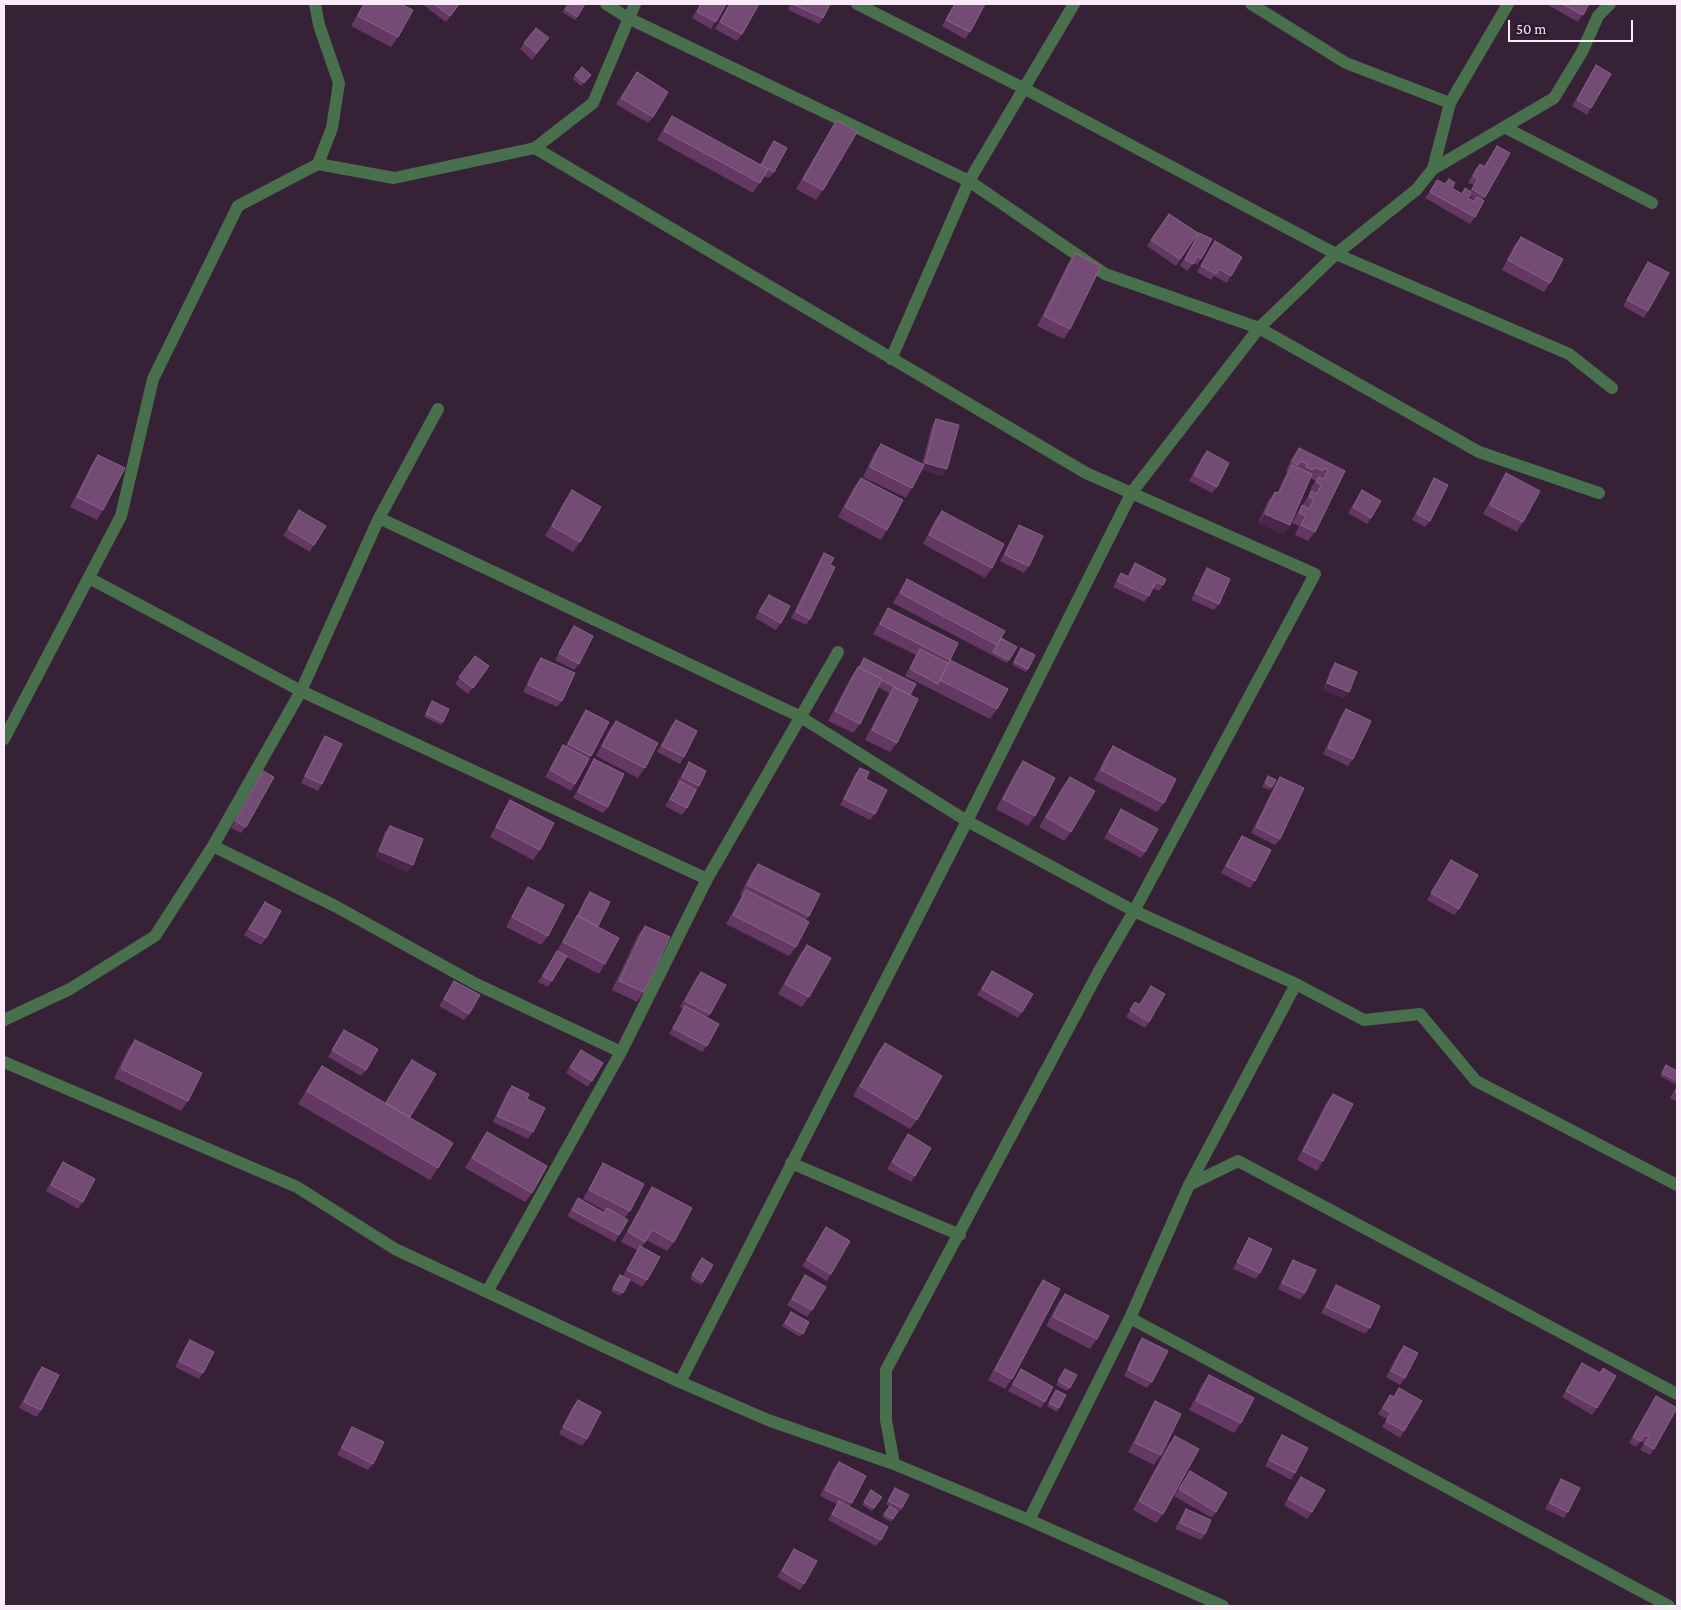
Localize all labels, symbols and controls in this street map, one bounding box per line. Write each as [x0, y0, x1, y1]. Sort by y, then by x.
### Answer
scale bar [1511, 10, 1636, 42]
text: 50 m [1516, 21, 1546, 37]

